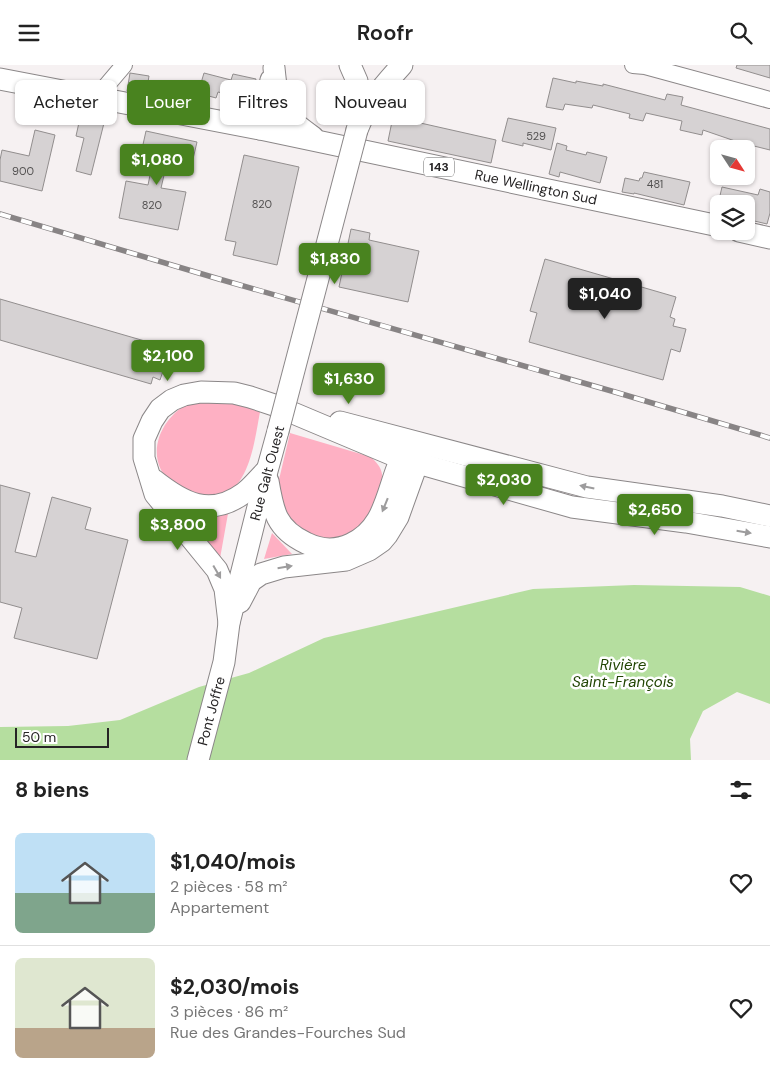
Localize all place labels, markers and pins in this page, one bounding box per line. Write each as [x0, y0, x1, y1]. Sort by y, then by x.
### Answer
pin: $1,080 [116, 143, 198, 186]
pin: $1,830 [294, 243, 376, 285]
pin: $1,040 [564, 277, 646, 320]
pin: $2,100 [127, 339, 209, 382]
pin: $1,630 [308, 363, 390, 405]
pin: $2,030 [463, 463, 545, 506]
pin: $2,650 [614, 493, 696, 536]
pin: $3,800 [137, 509, 219, 551]

